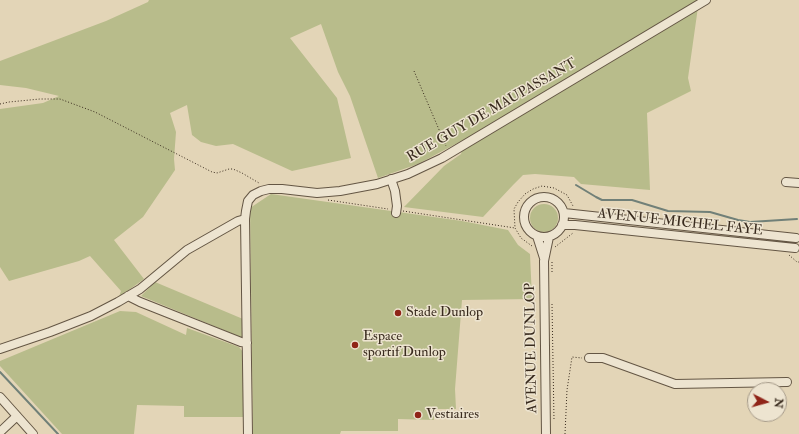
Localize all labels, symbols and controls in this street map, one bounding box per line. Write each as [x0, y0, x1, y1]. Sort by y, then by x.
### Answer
street label: RUE GUY DE MAUPASSANT [404, 56, 580, 166]
street label: AVENUE MICHEL FAYE [597, 206, 763, 240]
street label: AVENUE DUNLOP [522, 283, 542, 413]
place label: Stade Dunlop [406, 305, 483, 321]
marker: Stade Dunlop [393, 308, 403, 318]
place label: Espace sportif Dunlop [363, 329, 446, 362]
marker: Espace sportif Dunlop [350, 340, 360, 350]
north arrow [747, 382, 787, 422]
text: N [771, 398, 785, 409]
place label: Vestiaires [426, 407, 479, 423]
marker: Vestiaires [413, 410, 423, 420]

